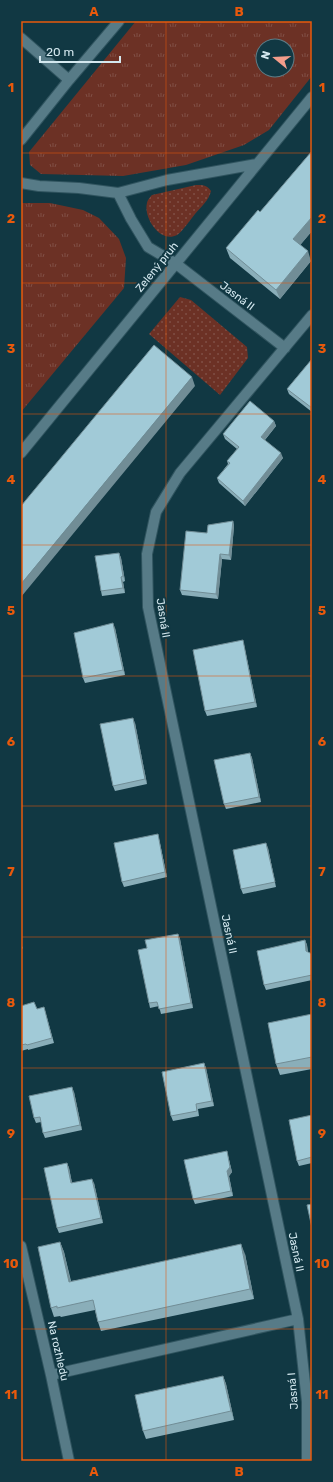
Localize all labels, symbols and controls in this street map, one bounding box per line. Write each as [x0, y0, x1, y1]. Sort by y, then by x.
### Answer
text: A [89, 4, 99, 19]
text: B [234, 4, 244, 19]
scale bar [40, 38, 120, 64]
north arrow [255, 38, 295, 78]
text: 20 m [46, 45, 74, 59]
text: N [259, 49, 273, 61]
text: 1 [8, 80, 14, 95]
text: 1 [319, 80, 325, 95]
text: 2 [7, 211, 15, 226]
text: 2 [318, 211, 326, 226]
street label: Zelený pruh [133, 239, 181, 295]
street label: Jasná II [217, 279, 257, 313]
text: 3 [7, 341, 16, 356]
text: 3 [318, 341, 327, 356]
text: 4 [7, 472, 16, 487]
text: 4 [318, 472, 327, 487]
street label: Jasná II [153, 597, 173, 639]
text: 5 [7, 603, 15, 618]
text: 5 [318, 603, 326, 618]
text: 6 [7, 734, 16, 749]
text: 6 [318, 734, 327, 749]
text: 7 [7, 864, 15, 879]
text: 7 [318, 864, 326, 879]
street label: Jasná II [218, 913, 240, 955]
text: 8 [7, 995, 16, 1010]
text: 8 [318, 995, 327, 1010]
text: 9 [7, 1126, 15, 1141]
text: 9 [318, 1126, 326, 1141]
street label: Jasná II [285, 1231, 307, 1273]
text: 10 [3, 1256, 19, 1271]
text: 10 [314, 1256, 330, 1271]
street label: Na rozhledu [45, 1320, 71, 1382]
street label: Jasná I [285, 1372, 301, 1410]
text: 11 [5, 1387, 17, 1402]
text: 11 [316, 1387, 328, 1402]
text: A [89, 1464, 99, 1479]
text: B [234, 1464, 244, 1479]

